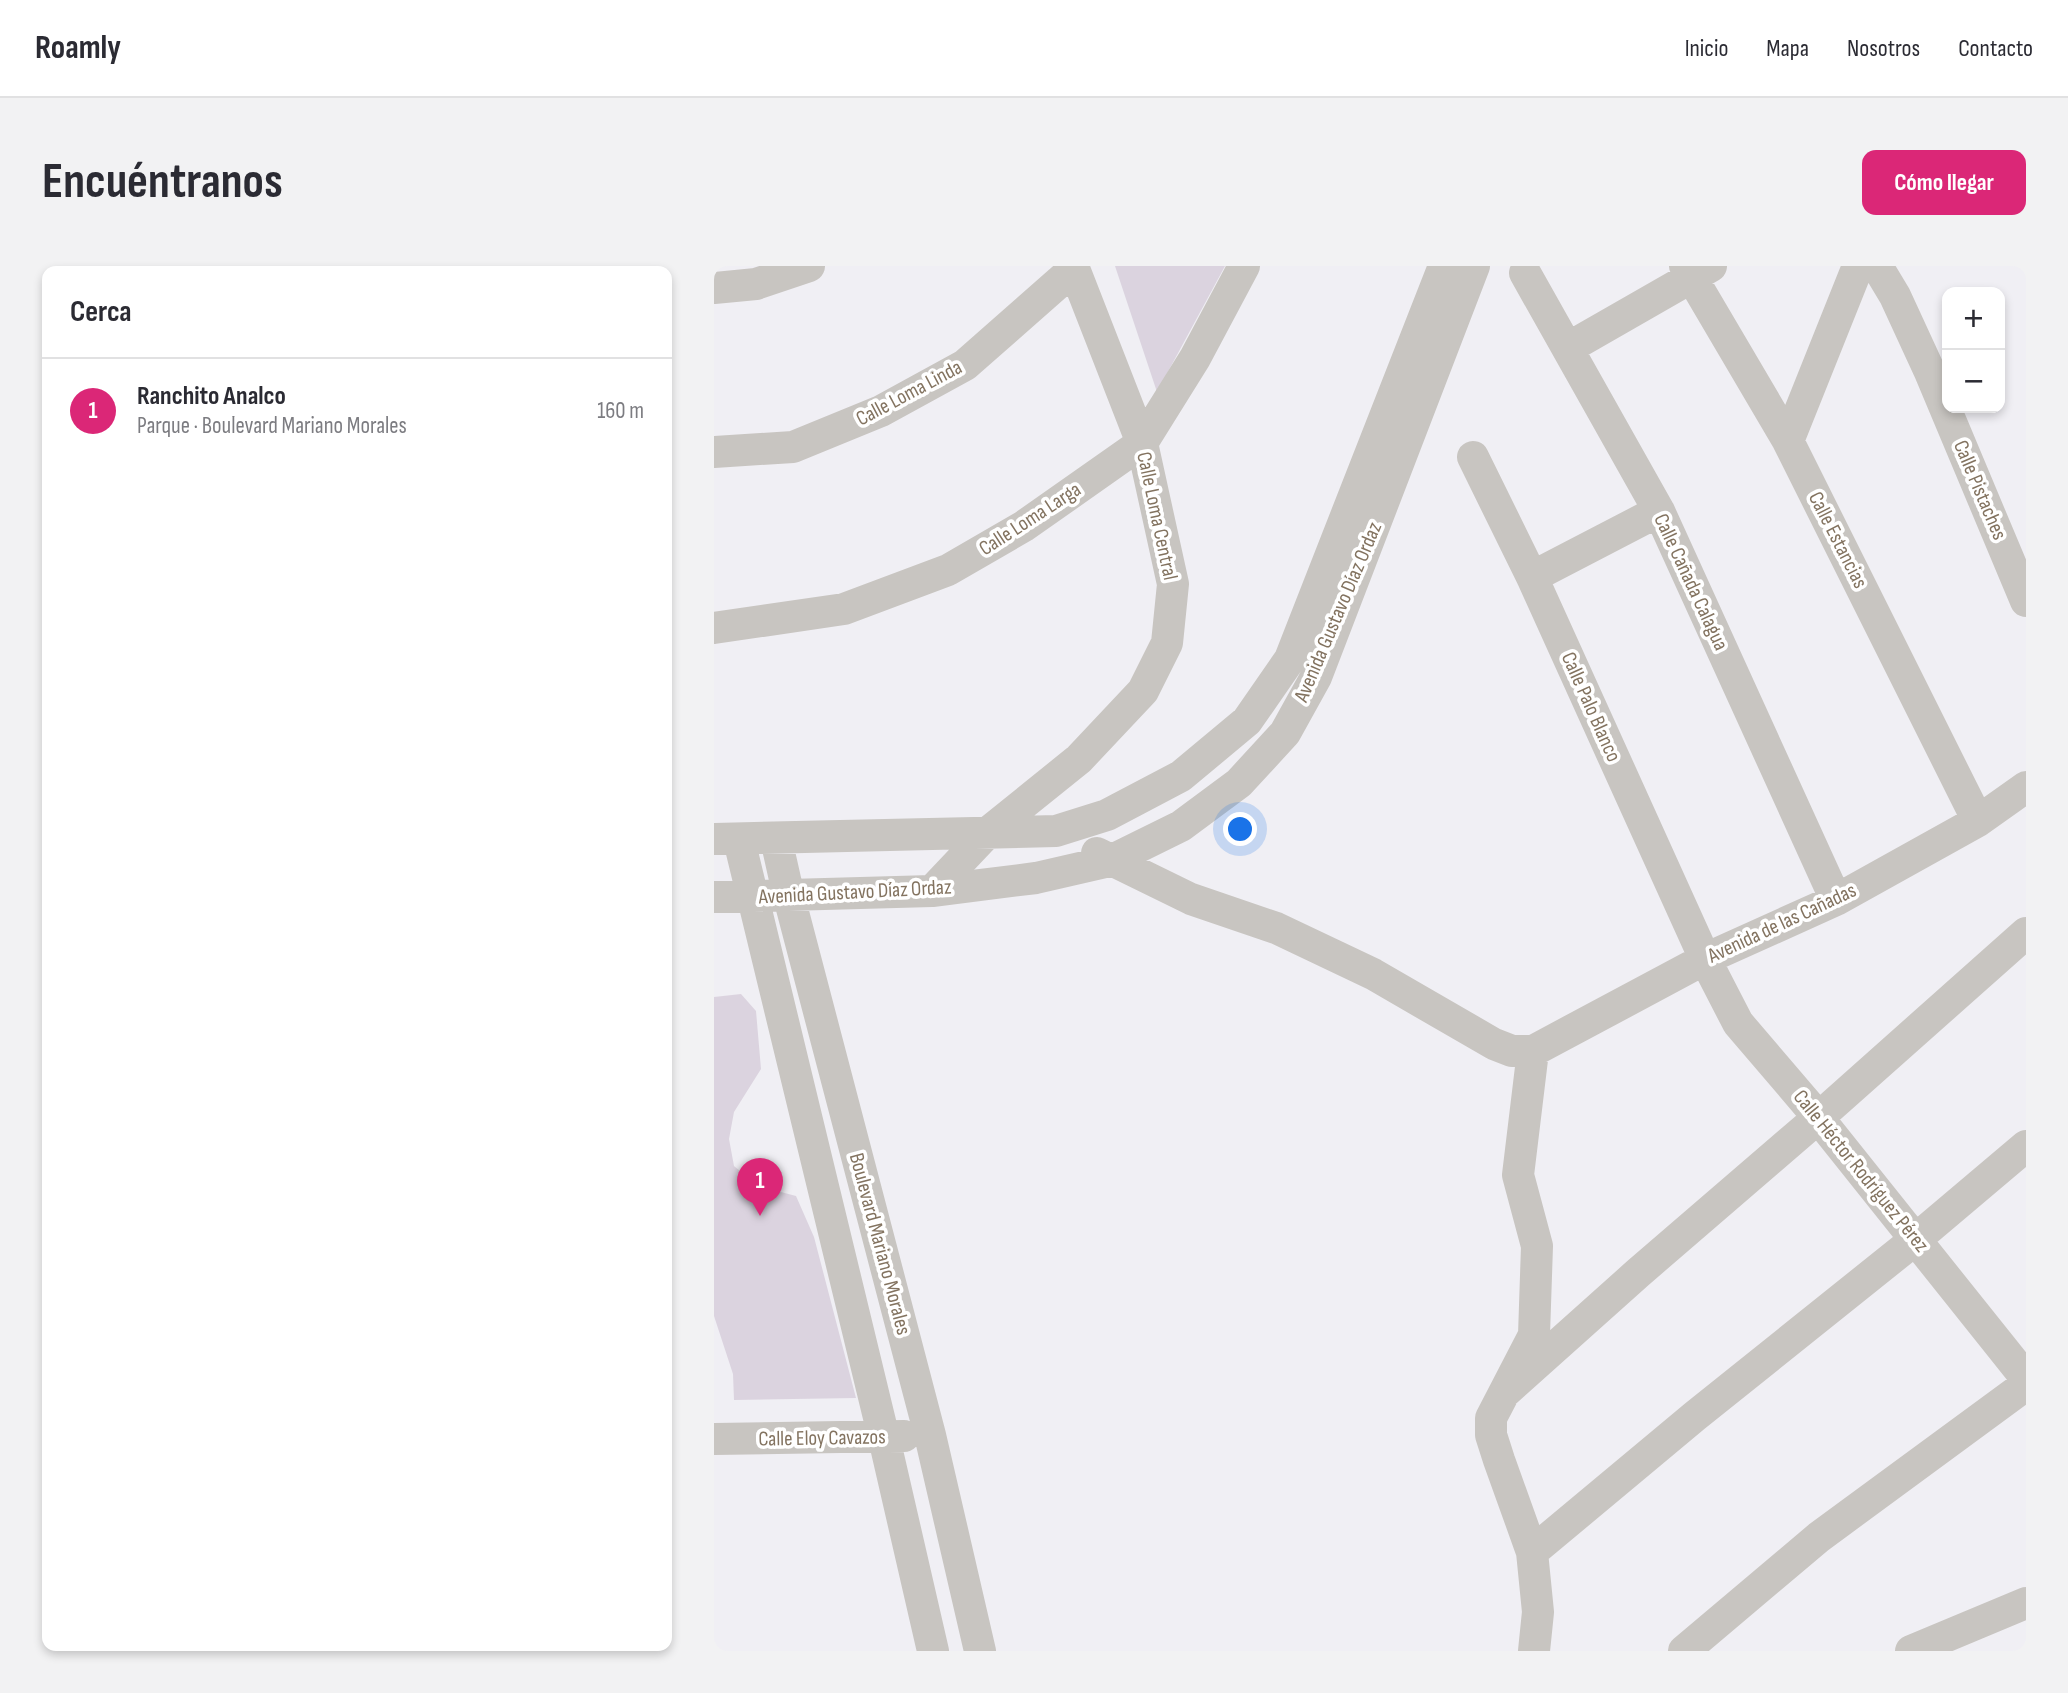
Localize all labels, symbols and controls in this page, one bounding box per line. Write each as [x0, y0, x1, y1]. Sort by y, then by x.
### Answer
text: Roamly [35, 28, 121, 68]
text: Inicio [1685, 34, 1728, 63]
text: Mapa [1766, 34, 1809, 63]
text: Nosotros [1847, 34, 1920, 63]
text: Contacto [1958, 34, 2033, 63]
button: Cómo llegar [1862, 150, 2026, 215]
text: Encuéntranos [42, 153, 283, 212]
map controls [1942, 287, 2005, 413]
button: + [1942, 287, 2005, 350]
text: Cerca [70, 294, 132, 330]
button: − [1942, 350, 2005, 413]
street label: Calle Loma Linda [852, 355, 966, 431]
text: Ranchito Analco [137, 381, 286, 412]
text: 1 [88, 397, 98, 425]
text: 160 m [597, 397, 644, 425]
text: Parque · Boulevard Mariano Morales [137, 412, 407, 440]
street label: Calle Pistaches [1948, 437, 2012, 543]
street label: Calle Loma Central [1131, 450, 1183, 582]
street label: Calle Loma Larga [974, 477, 1086, 561]
street label: Calle Estancias [1803, 488, 1873, 592]
street label: Calle Cañada Calagua [1648, 510, 1734, 654]
street label: Avenida Gustavo Díaz Ordaz [1288, 518, 1387, 707]
street label: Calle Palo Blanco [1556, 648, 1626, 766]
your location [1223, 812, 1257, 846]
street label: Avenida Gustavo Díaz Ordaz [757, 874, 952, 910]
street label: Avenida de las Cañadas [1703, 878, 1860, 969]
street label: Calle Héctor Rodríguez Pérez [1788, 1085, 1934, 1258]
street label: Boulevard Mariano Morales [844, 1150, 916, 1338]
pin: 1 [737, 1158, 783, 1216]
street label: Calle Eloy Cavazos [758, 1424, 886, 1452]

